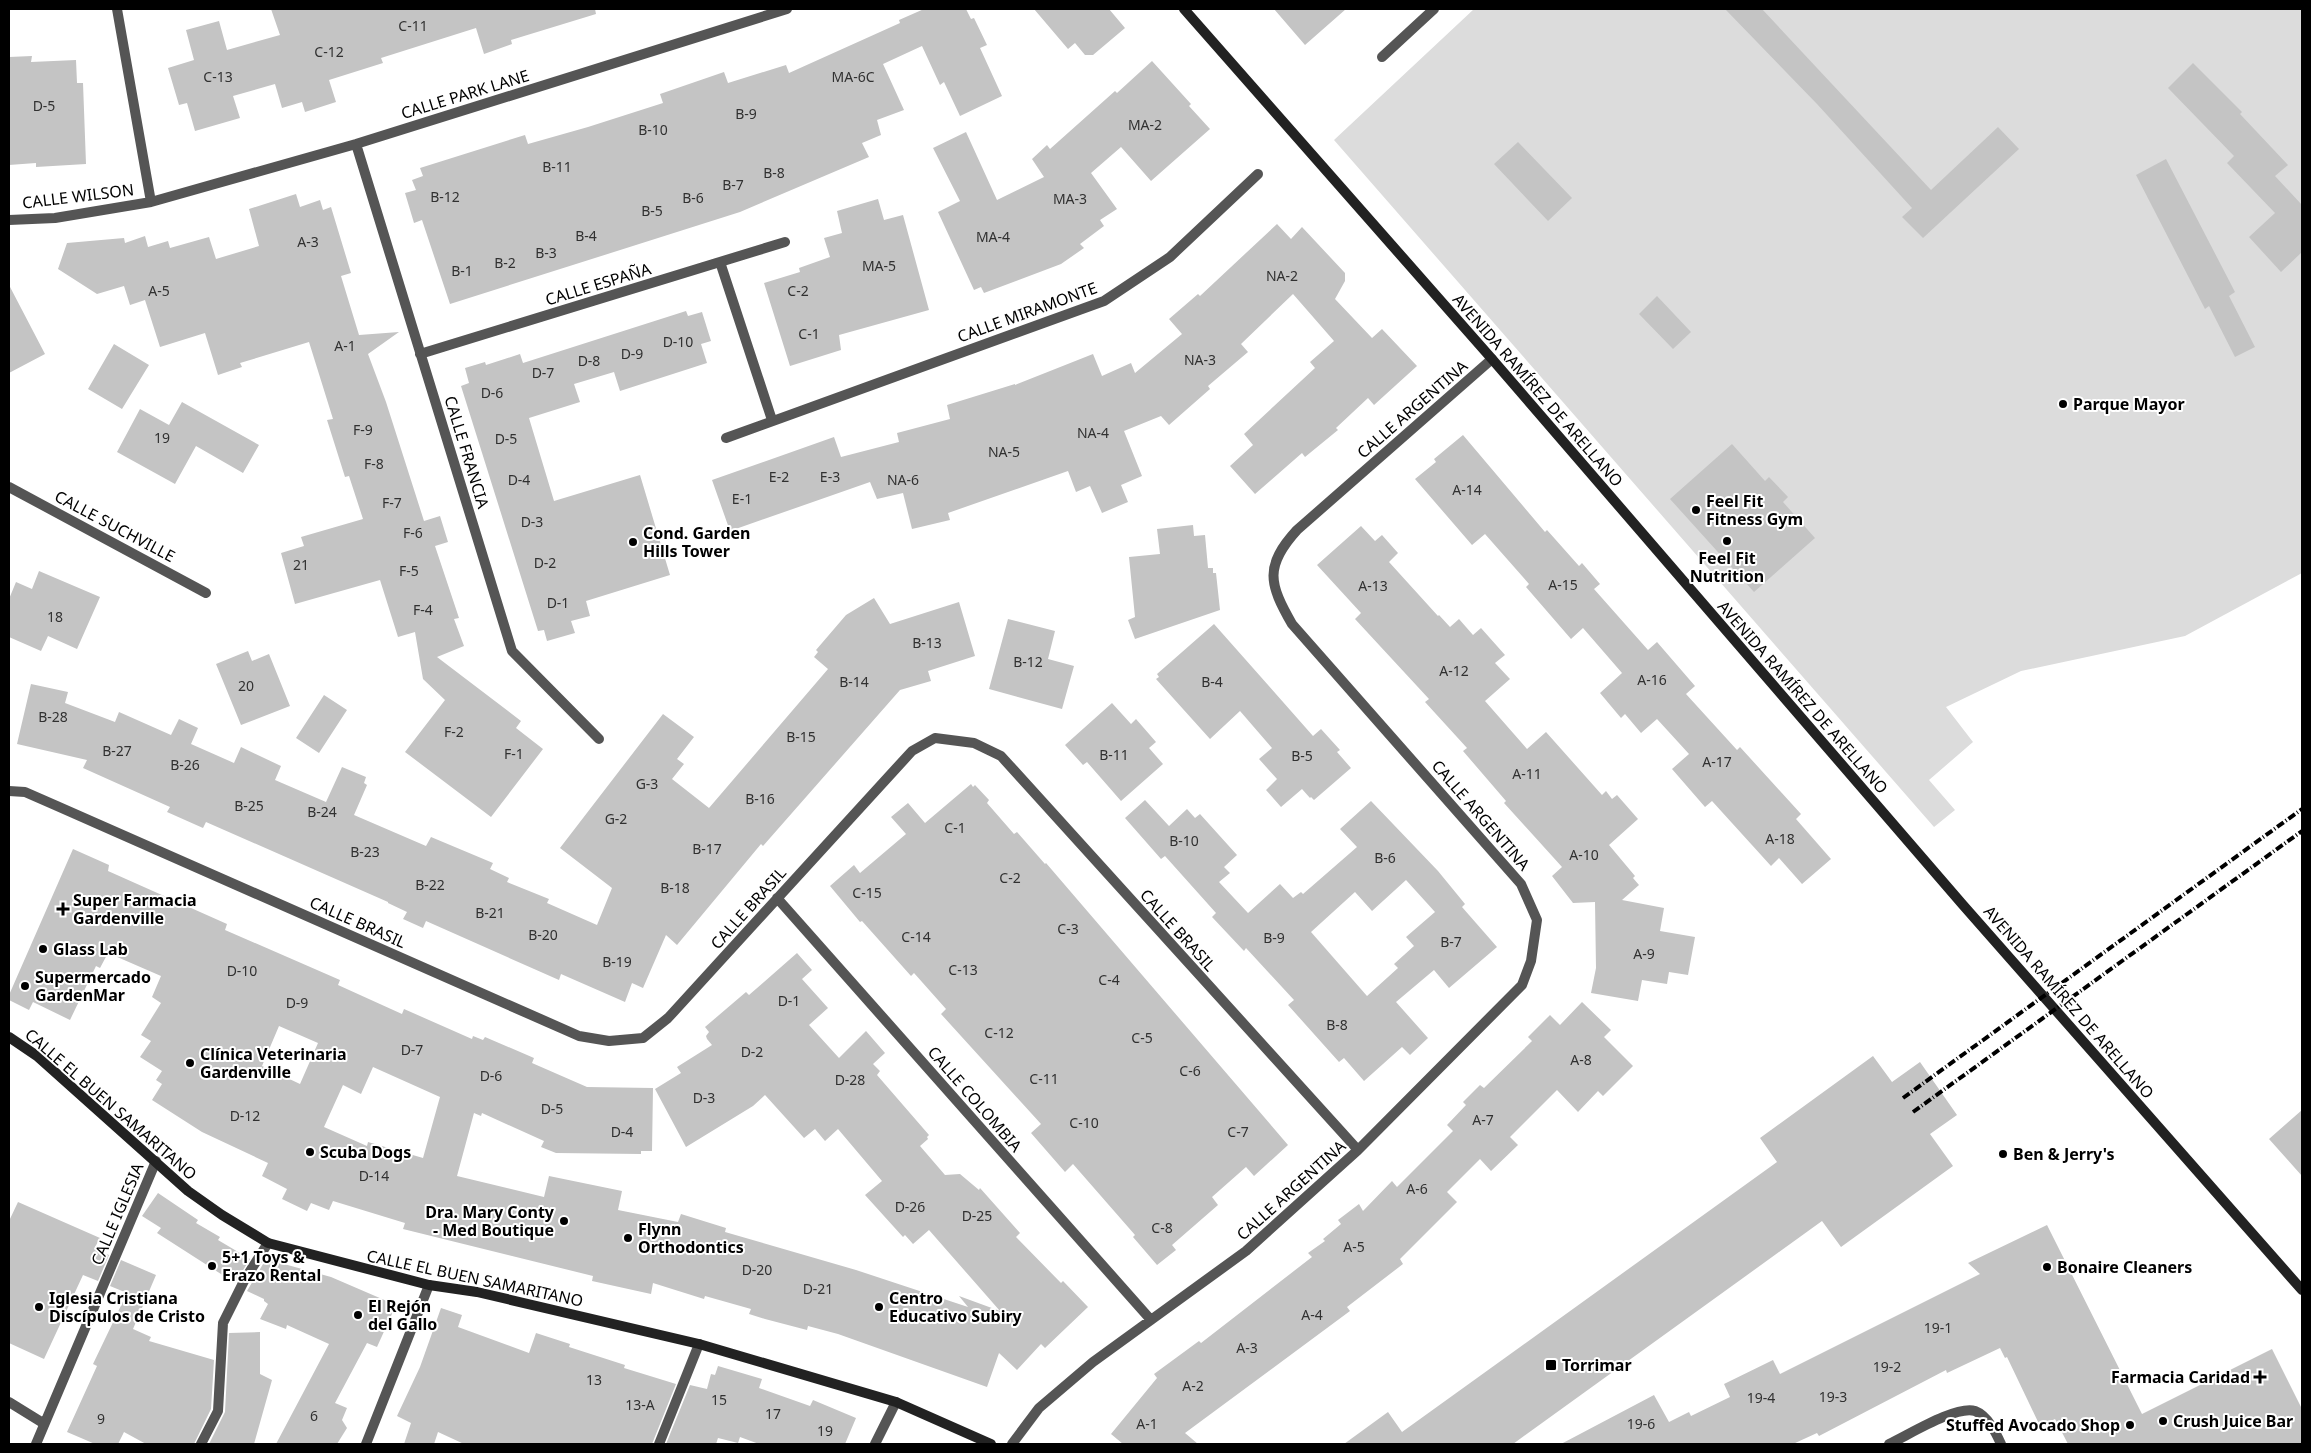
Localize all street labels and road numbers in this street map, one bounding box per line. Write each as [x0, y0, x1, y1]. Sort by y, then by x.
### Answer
street label: CALLE PARK LANE [398, 64, 532, 124]
street label: CALLE WILSON [21, 178, 135, 214]
street label: CALLE ESPAÑA [543, 257, 654, 311]
street label: CALLE MIRAMONTE [954, 276, 1100, 348]
street label: AVENIDA RAMÍREZ DE ARELLANO [1448, 289, 1628, 491]
street label: CALLE ARGENTINA [1352, 354, 1473, 463]
street label: CALLE FRANCIA [439, 393, 495, 512]
street label: CALLE SUCHVILLE [51, 485, 179, 567]
street label: AVENIDA RAMÍREZ DE ARELLANO [1713, 596, 1893, 798]
street label: CALLE ARGENTINA [1427, 755, 1536, 876]
street label: CALLE BRASIL [705, 862, 791, 954]
street label: CALLE BRASIL [1135, 884, 1221, 976]
street label: CALLE BRASIL [306, 891, 410, 953]
street label: AVENIDA RAMÍREZ DE ARELLANO [1979, 901, 2159, 1103]
street label: CALLE EL BUEN SAMARITANO [20, 1023, 202, 1185]
street label: CALLE COLOMBIA [923, 1041, 1028, 1157]
street label: CALLE ARGENTINA [1232, 1135, 1351, 1245]
street label: CALLE IGLESIA [86, 1159, 149, 1268]
street label: CALLE EL BUEN SAMARITANO [365, 1244, 585, 1312]

